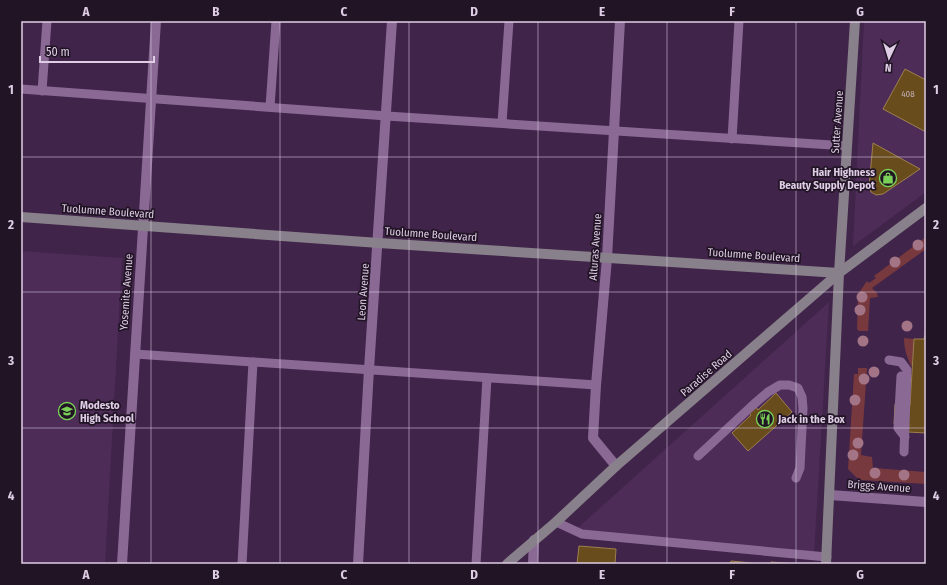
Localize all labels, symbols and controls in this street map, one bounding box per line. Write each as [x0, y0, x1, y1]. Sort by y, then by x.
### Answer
text: A [81, 4, 90, 19]
text: B [212, 4, 220, 19]
text: C [341, 4, 348, 19]
text: D [470, 4, 478, 19]
text: E [599, 4, 605, 19]
text: F [729, 4, 735, 19]
text: G [856, 4, 864, 19]
scale bar [40, 38, 154, 64]
north arrow [869, 38, 909, 78]
text: 50 m [46, 45, 70, 59]
text: N [885, 61, 892, 74]
text: 1 [8, 82, 14, 97]
text: 1 [933, 82, 939, 97]
house number: 408 [901, 89, 915, 99]
street label: Sutter Avenue [829, 90, 846, 154]
place label: Hair Highness Beauty Supply Depot [779, 166, 875, 192]
shop icon: Hair Highness Beauty Supply Depot [878, 168, 898, 188]
street label: Tuolumne Boulevard [61, 202, 155, 221]
street label: Alturas Avenue [587, 213, 604, 281]
text: 2 [7, 217, 14, 232]
text: 2 [932, 217, 939, 232]
street label: Tuolumne Boulevard [384, 225, 478, 244]
street label: Tuolumne Boulevard [707, 246, 801, 265]
street label: Yosemite Avenue [117, 253, 136, 331]
street label: Leon Avenue [355, 263, 372, 321]
street label: Paradise Road [678, 348, 735, 399]
text: 3 [7, 353, 14, 368]
text: 3 [932, 353, 939, 368]
place label: Modesto High School [80, 399, 135, 425]
school or university icon: Modesto High School [57, 401, 77, 421]
restaurant icon: Jack in the Box [755, 409, 775, 429]
place label: Jack in the Box [777, 413, 846, 426]
street label: Briggs Avenue [847, 478, 911, 495]
text: 4 [8, 488, 15, 503]
text: 4 [933, 488, 940, 503]
text: A [81, 567, 90, 582]
text: B [212, 567, 220, 582]
text: C [341, 567, 348, 582]
text: D [470, 567, 478, 582]
text: E [599, 567, 605, 582]
text: F [729, 567, 735, 582]
text: G [856, 567, 864, 582]

